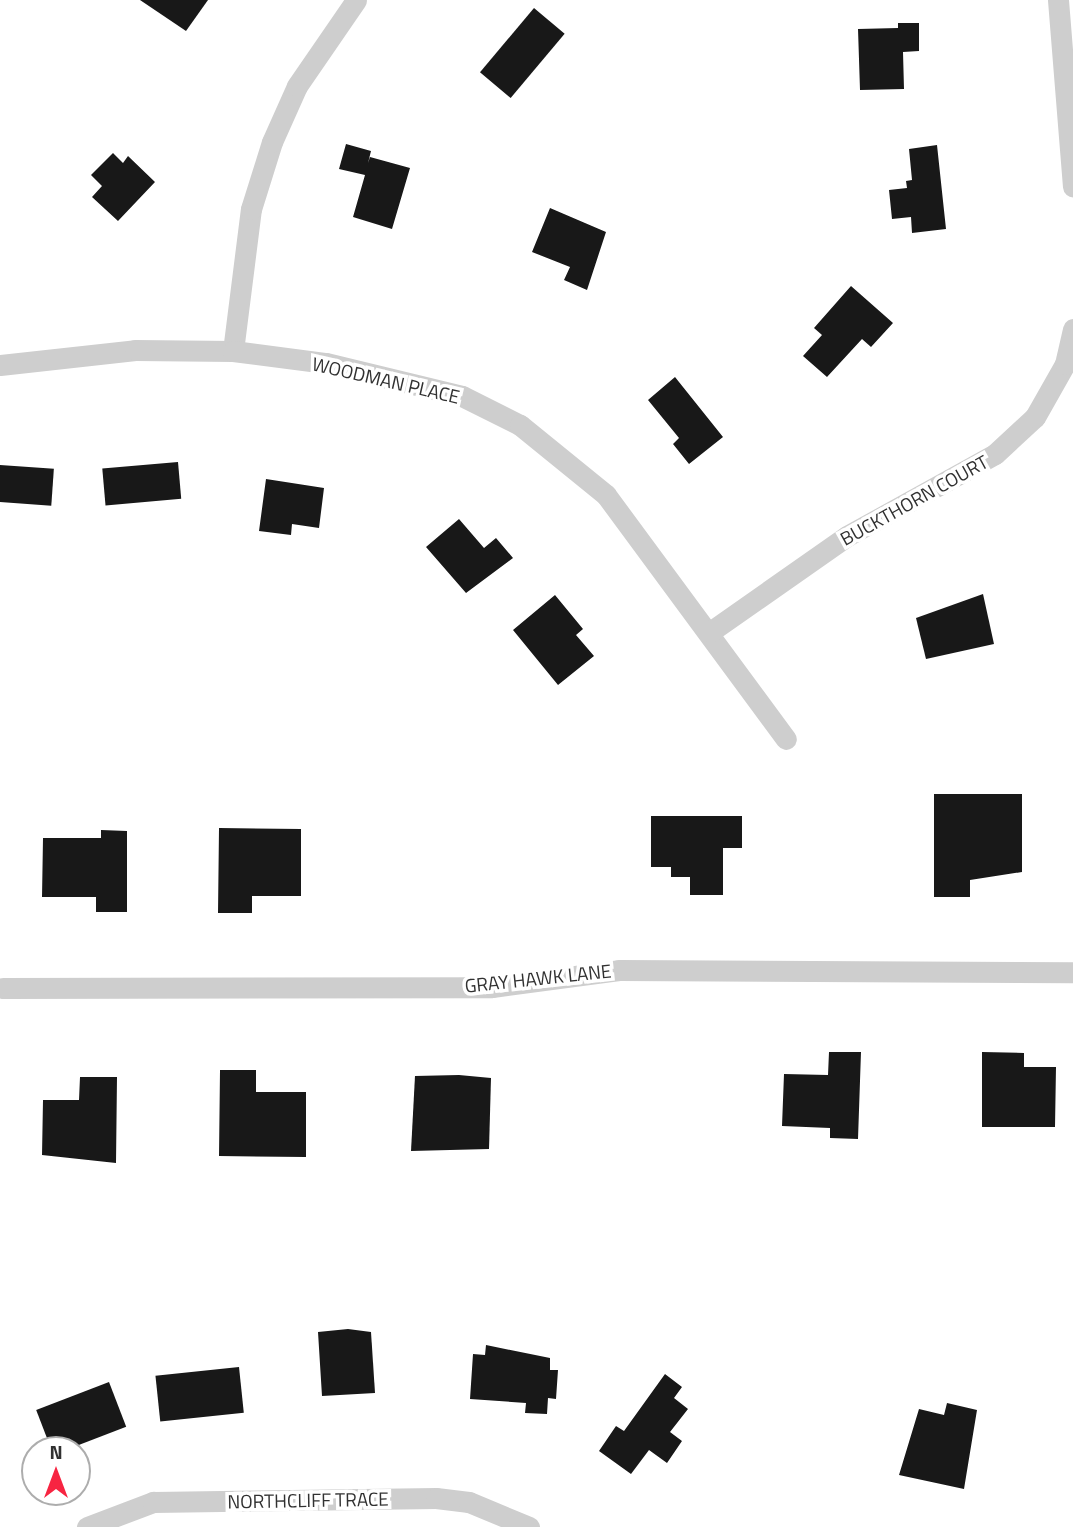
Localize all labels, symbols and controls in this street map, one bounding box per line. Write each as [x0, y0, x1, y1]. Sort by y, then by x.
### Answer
street label: WOODMAN PLACE [310, 352, 462, 408]
street label: BUCKTHORN COURT [836, 450, 992, 550]
street label: GRAY HAWK LANE [464, 959, 612, 997]
north arrow [21, 1436, 91, 1506]
text: N [49, 1437, 63, 1466]
street label: NORTHCLIFF TRACE [227, 1487, 389, 1513]

